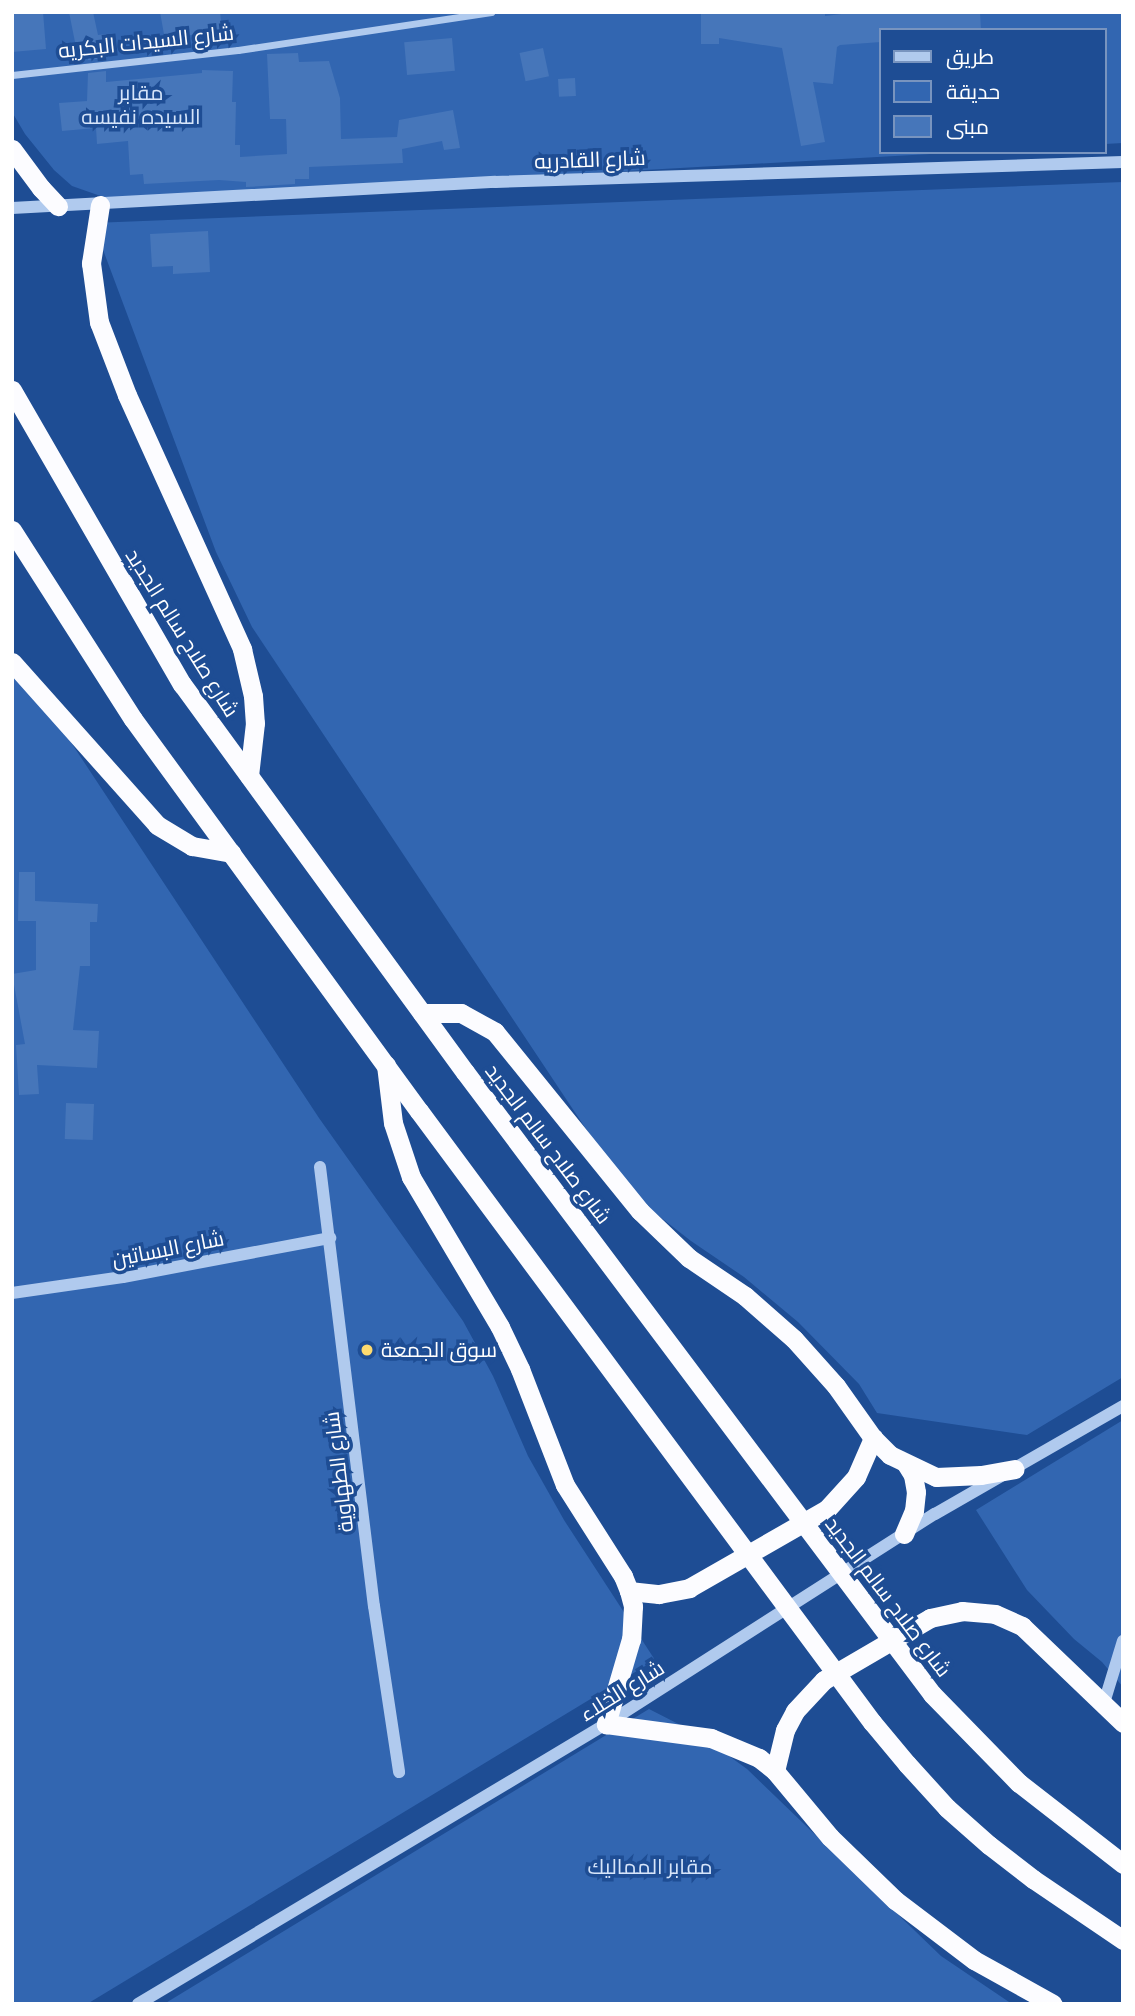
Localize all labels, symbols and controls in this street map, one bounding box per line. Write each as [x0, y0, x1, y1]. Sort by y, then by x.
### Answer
street label: شارع السيدات البكريه [57, 20, 235, 64]
legend [880, 28, 1107, 154]
text: طريق [946, 44, 994, 69]
text: حديقة [946, 79, 1000, 104]
park label: مقابر السيده نفيسه [81, 80, 201, 130]
text: مبنى [946, 114, 989, 139]
street label: شارع القادريه [534, 145, 646, 175]
street label: شارع صلاح سالم الجديد [120, 544, 244, 722]
street label: شارع صلاح سالم الجديد [480, 1059, 616, 1229]
street label: شارع البساتين [110, 1226, 226, 1272]
place label: سوق الجمعة [381, 1337, 497, 1363]
marker: سوق الجمعة [359, 1342, 375, 1358]
street label: شارع الطهاوية [319, 1410, 359, 1534]
street label: شارع صلاح سالم الجديد [820, 1512, 956, 1682]
street label: شارع الخلاء [575, 1655, 669, 1727]
park label: مقابر المماليك [588, 1854, 712, 1880]

